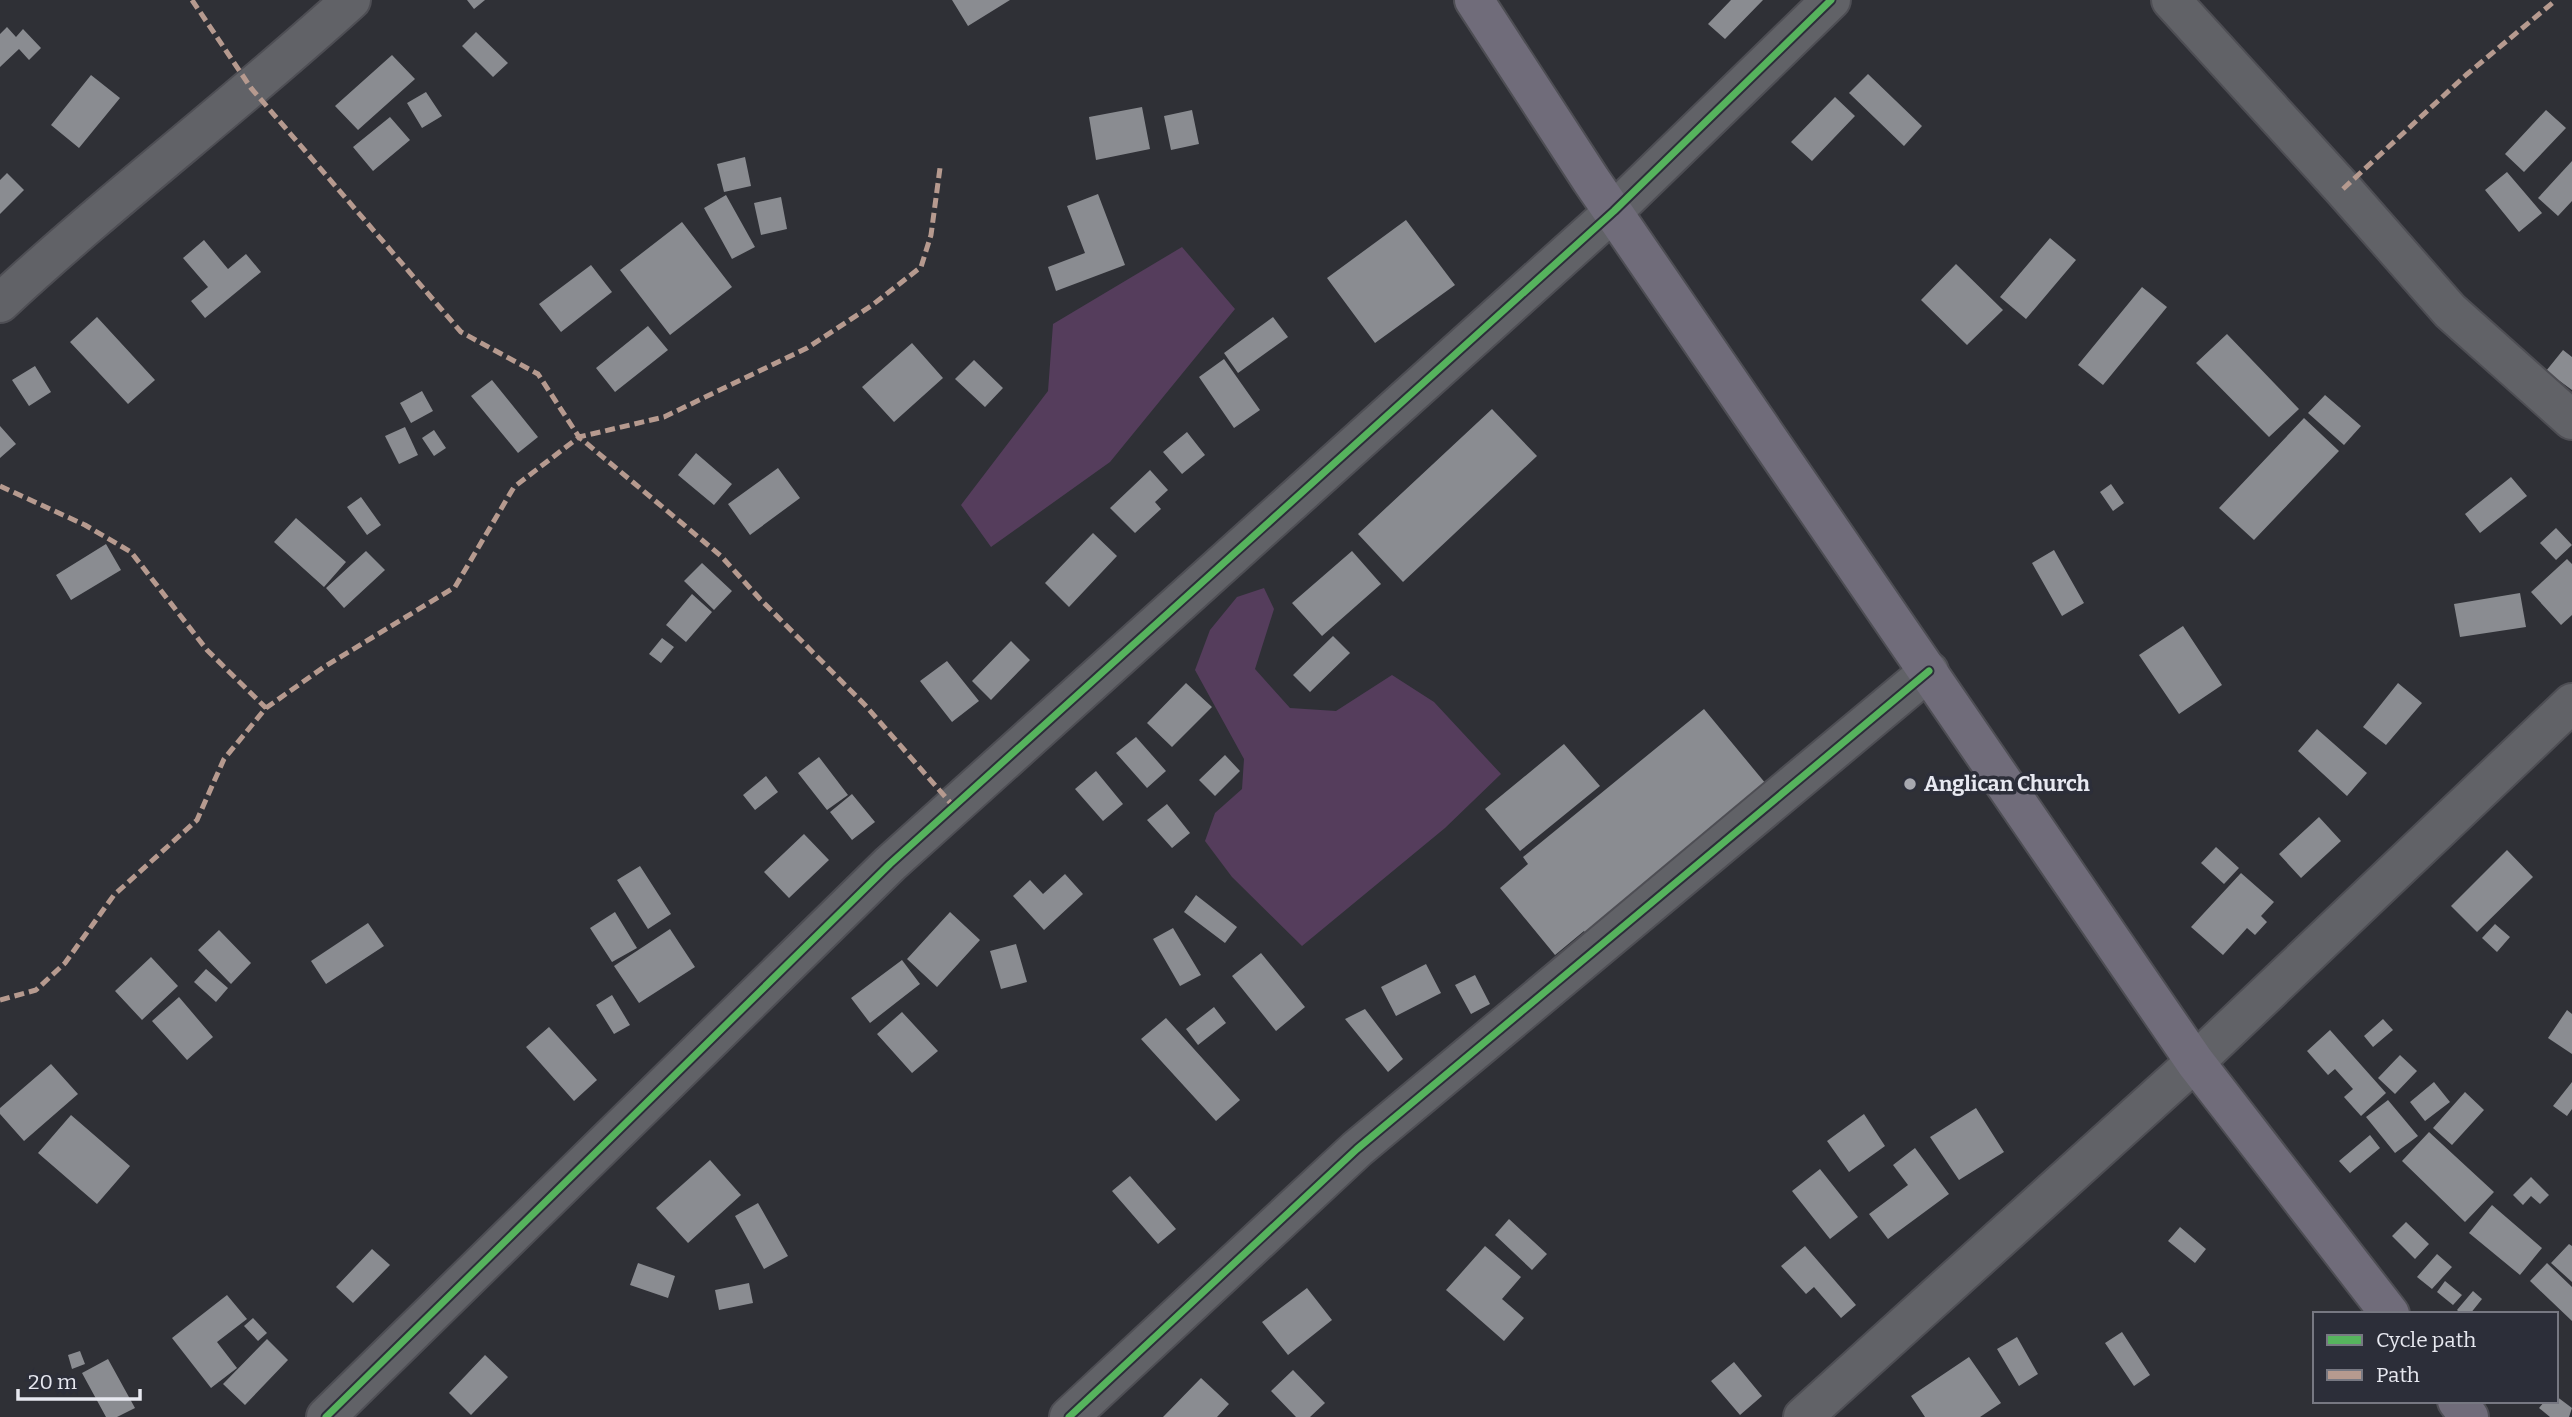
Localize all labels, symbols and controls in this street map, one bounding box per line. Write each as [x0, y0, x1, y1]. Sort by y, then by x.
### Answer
place label: Anglican Church [1924, 771, 2091, 797]
marker: Anglican Church [1902, 776, 1918, 792]
legend [2313, 1312, 2558, 1403]
text: Cycle path [2376, 1327, 2476, 1353]
scale bar [18, 1358, 140, 1402]
text: Path [2376, 1362, 2420, 1388]
text: 20 m [28, 1369, 77, 1395]

